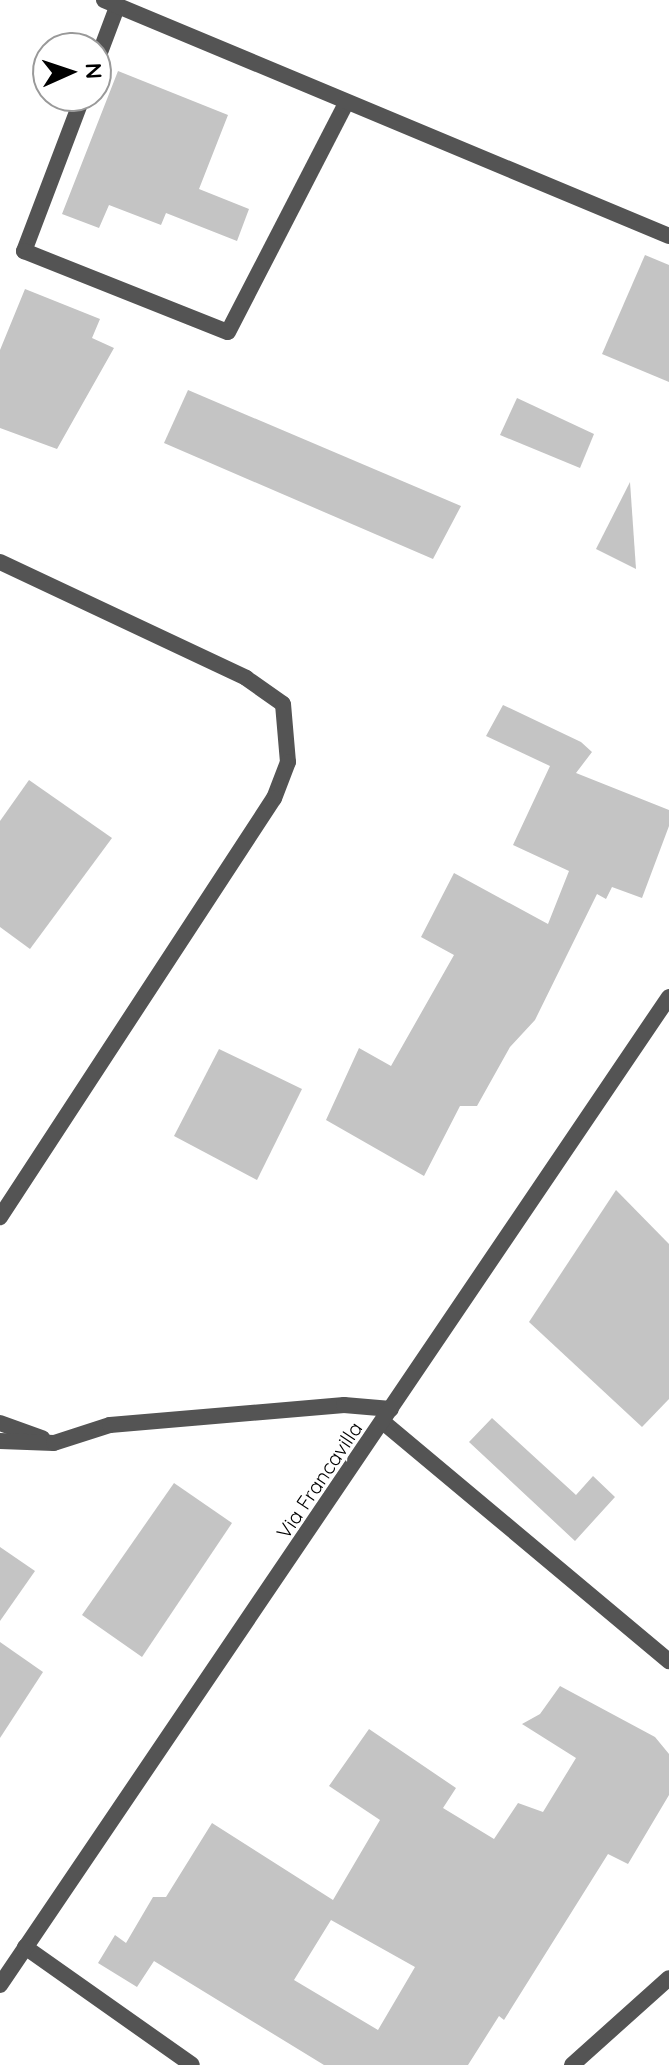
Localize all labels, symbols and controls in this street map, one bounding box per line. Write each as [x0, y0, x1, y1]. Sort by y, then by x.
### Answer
north arrow [32, 32, 112, 112]
text: N [80, 62, 108, 80]
street label: Via Francavilla [271, 1417, 367, 1543]

